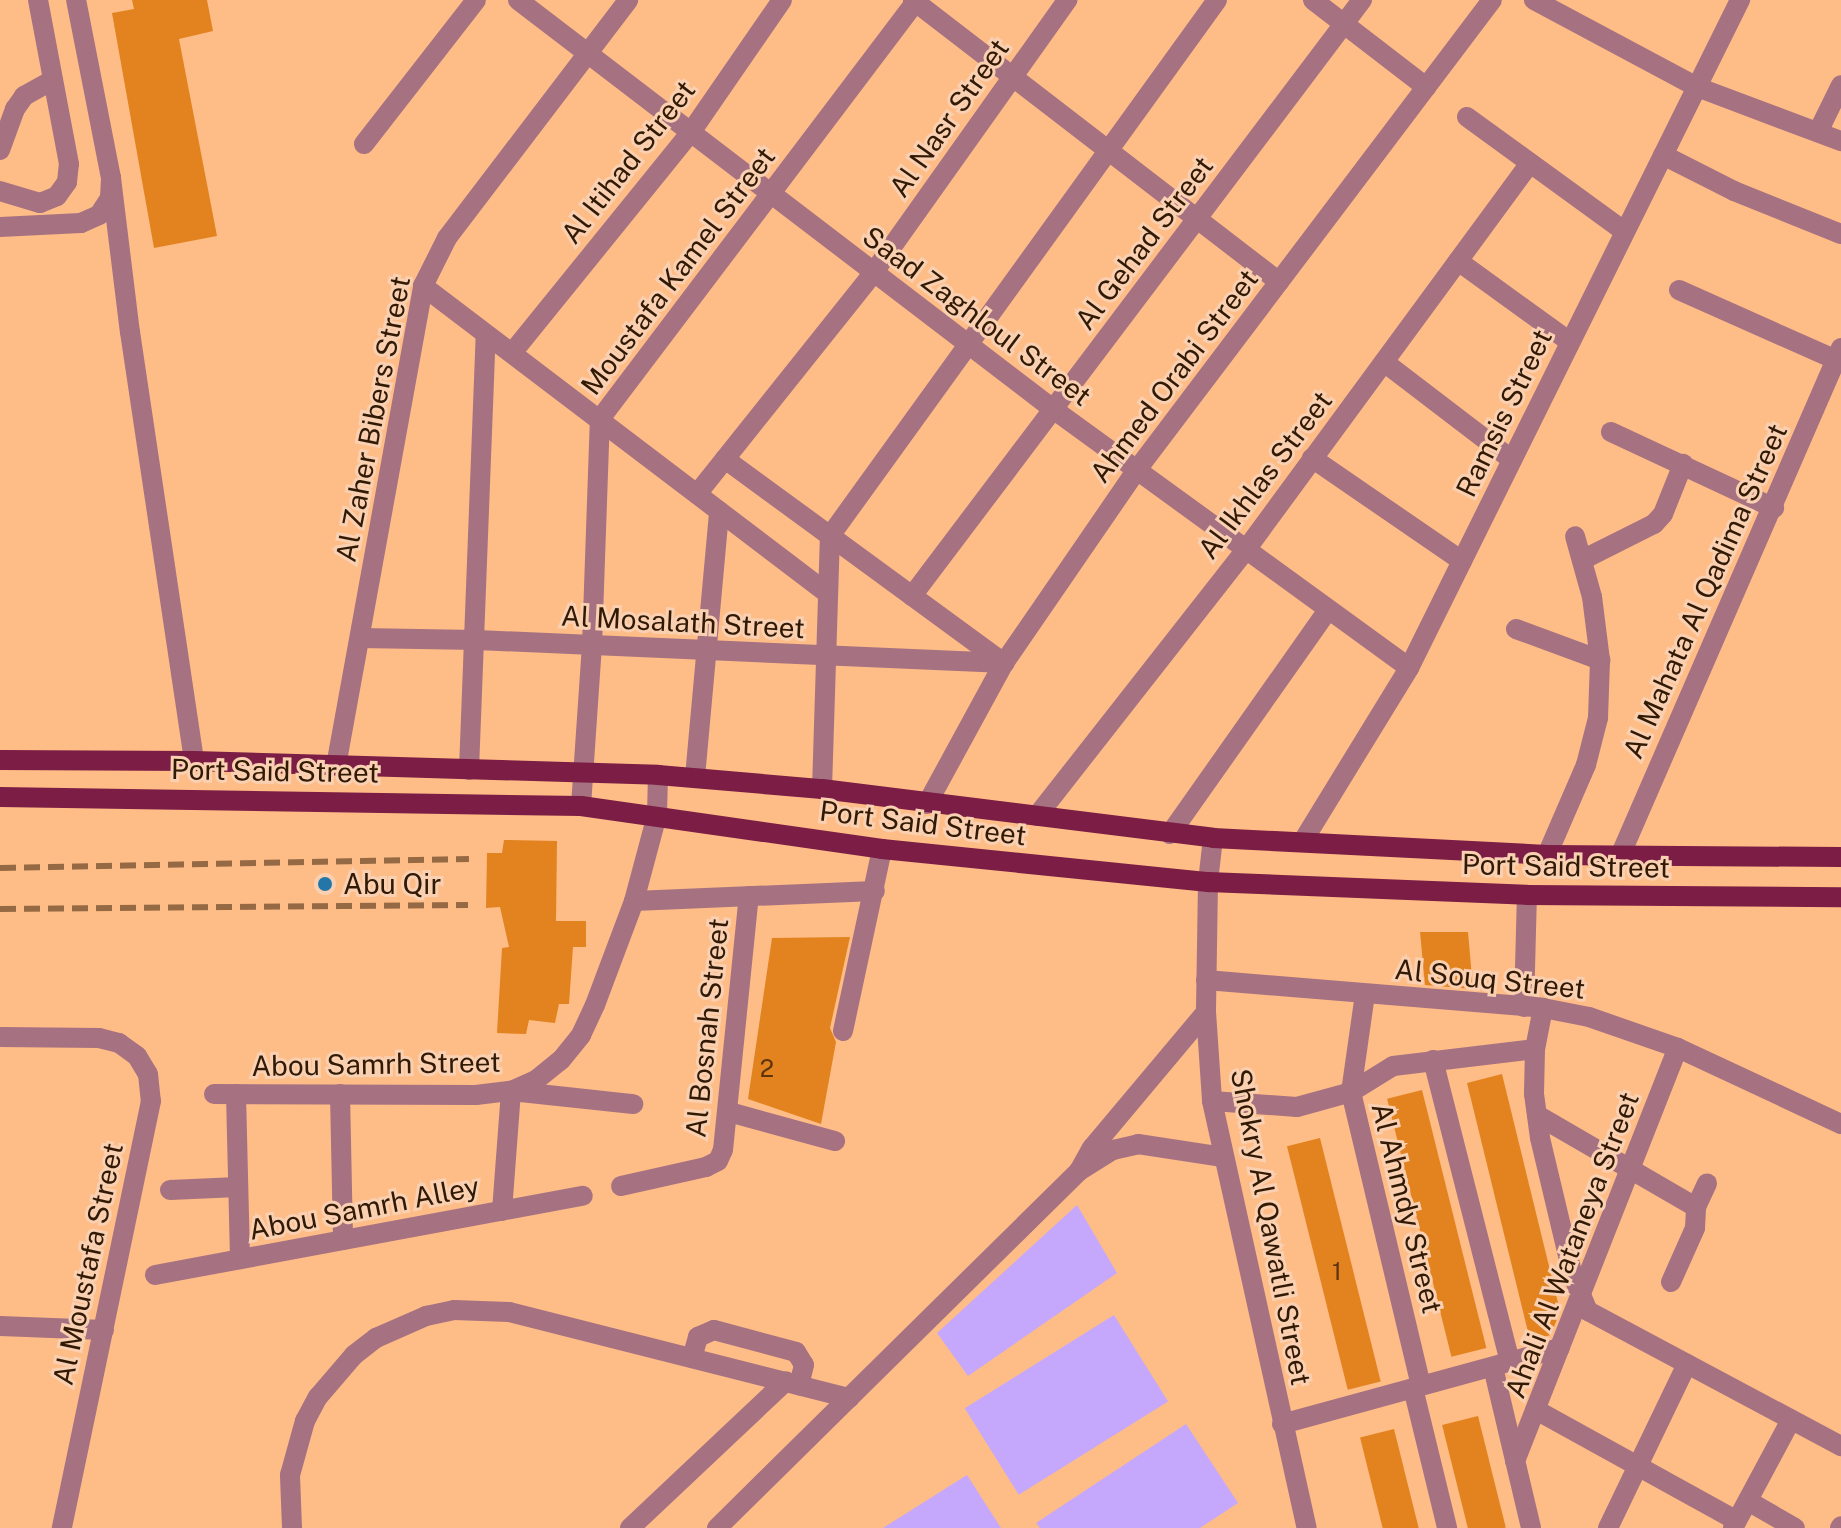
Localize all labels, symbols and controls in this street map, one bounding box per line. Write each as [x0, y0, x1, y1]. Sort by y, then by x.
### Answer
street label: Al Nasr Street [882, 32, 1016, 204]
street label: Al Itihad Street [554, 74, 702, 250]
street label: Moustafa Kamel Street [574, 141, 782, 401]
street label: Al Gehad Street [1068, 150, 1220, 336]
street label: Saad Zaghloul Street [856, 219, 1098, 413]
street label: Ahmed Orabi Street [1083, 263, 1265, 489]
street label: Al Zaher Bibers Street [329, 273, 417, 565]
street label: Ramsis Street [1449, 324, 1559, 502]
street label: Al Ikhlas Street [1191, 384, 1339, 566]
street label: Al Mahata Al Qadima Street [1616, 418, 1794, 764]
street label: Al Mosalath Street [560, 599, 806, 645]
street label: Port Said Street [171, 752, 379, 790]
street label: Port Said Street [818, 794, 1028, 852]
street label: Port Said Street [1462, 847, 1670, 885]
place label: Abu Qir [343, 867, 441, 901]
marker: Abu Qir [314, 873, 336, 895]
street label: Al Bosnah Street [679, 917, 735, 1139]
street label: Al Souq Street [1393, 952, 1587, 1006]
street label: Abou Samrh Street [251, 1045, 501, 1083]
house number: 2 [760, 1055, 774, 1083]
street label: Shokry Al Qawatli Street [1224, 1066, 1318, 1388]
street label: Ahali Al Wataneya Street [1498, 1087, 1646, 1403]
street label: Al Ahmdy Street [1365, 1099, 1449, 1317]
street label: Al Moustafa Street [46, 1140, 130, 1388]
street label: Abou Samrh Alley [246, 1169, 482, 1247]
house number: 1 [1332, 1258, 1342, 1286]

